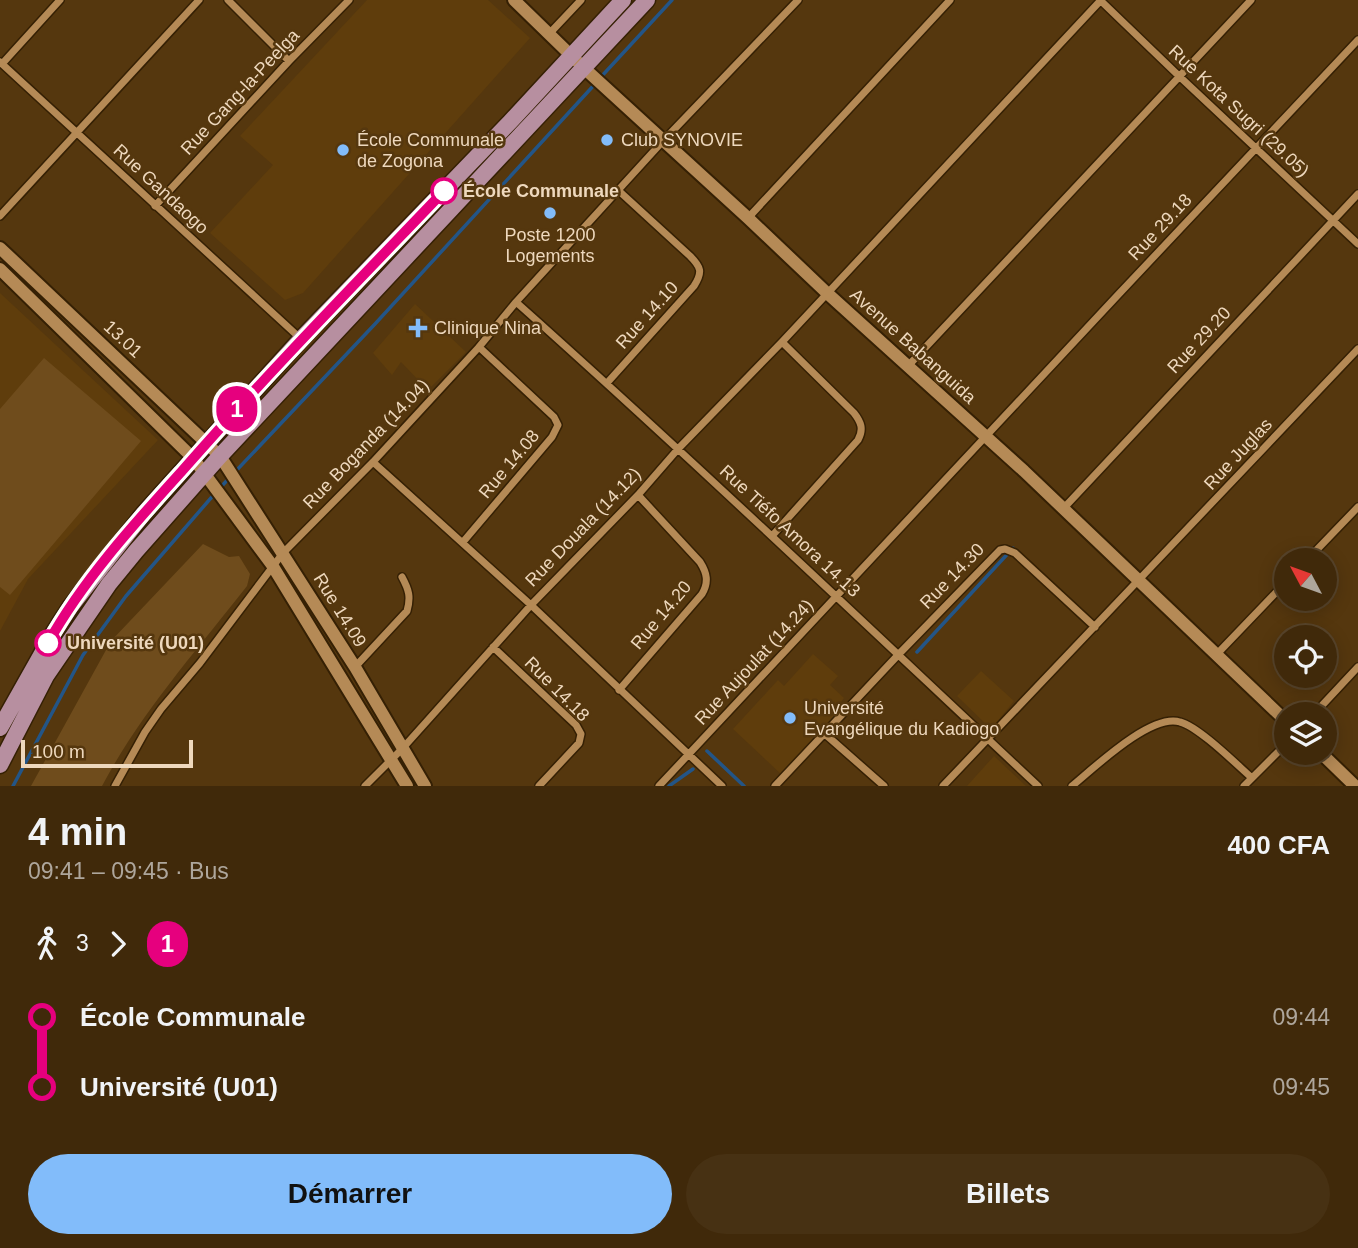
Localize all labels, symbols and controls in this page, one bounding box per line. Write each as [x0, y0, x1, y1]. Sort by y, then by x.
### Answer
street label: Rue Gang-la-Peelga [177, 24, 304, 159]
street label: Rue Kota Sugri (29.05) [1165, 41, 1313, 181]
place label: École Communale de Zogona [357, 130, 504, 171]
place label: Club SYNOVIE [621, 130, 743, 150]
marker: Club SYNOVIE [599, 132, 615, 148]
street label: Rue Gandaogo [110, 140, 212, 238]
marker: École Communale de Zogona [335, 142, 351, 158]
marker: École Communale [431, 178, 457, 204]
place label: École Communale [463, 180, 619, 201]
street label: Rue 29.18 [1124, 190, 1196, 264]
marker: Poste 1200 Logements [542, 205, 558, 221]
place label: Poste 1200 Logements [504, 225, 596, 266]
street label: Rue 14.10 [612, 277, 682, 353]
street label: Avenue Babanguida [846, 284, 981, 408]
street label: Rue 29.20 [1163, 303, 1235, 377]
street label: 13.01 [100, 316, 146, 362]
marker: Clinique Nina [408, 318, 428, 338]
place label: Clinique Nina [434, 318, 542, 338]
street label: Rue Boganda (14.04) [299, 375, 433, 513]
line badge: 1 [214, 386, 260, 432]
text: 1 [230, 395, 244, 422]
street label: Rue Juglas [1200, 414, 1276, 494]
street label: Rue 14.08 [475, 426, 543, 502]
street label: Rue Tiéfo Amora 14.13 [716, 461, 864, 601]
street label: Rue Douala (14.12) [521, 464, 645, 590]
street label: Rue 14.30 [916, 539, 988, 613]
north arrow [1274, 548, 1337, 611]
map controls [1274, 548, 1337, 765]
street label: Rue 14.09 [310, 569, 370, 651]
street label: Rue 14.20 [627, 577, 695, 653]
street label: Rue Aujoulat (14.24) [691, 595, 817, 729]
button: locate [1274, 625, 1337, 688]
marker: Université (U01) [35, 630, 61, 656]
place label: Université (U01) [67, 633, 204, 653]
street label: Rue 14.18 [521, 653, 593, 725]
place label: Université Evangélique du Kadiogo [804, 698, 999, 739]
button: layers [1274, 702, 1337, 765]
marker: Université Evangélique du Kadiogo [782, 710, 798, 726]
scale bar [21, 737, 192, 769]
text: 100 m [32, 741, 85, 762]
text: 4 min [28, 811, 127, 853]
text: 400 CFA [1227, 830, 1330, 860]
text: 09:41 – 09:45 · Bus [28, 858, 229, 884]
icon: walk [28, 925, 66, 963]
icon: forward [99, 925, 137, 963]
text: 3 [76, 930, 89, 956]
text: 1 [161, 930, 174, 957]
text: École Communale [80, 1002, 305, 1032]
text: 09:44 [1272, 1004, 1330, 1030]
text: Université (U01) [80, 1072, 278, 1102]
text: 09:45 [1272, 1074, 1330, 1100]
button: Démarrer [28, 1154, 672, 1234]
button: Billets [686, 1154, 1330, 1234]

